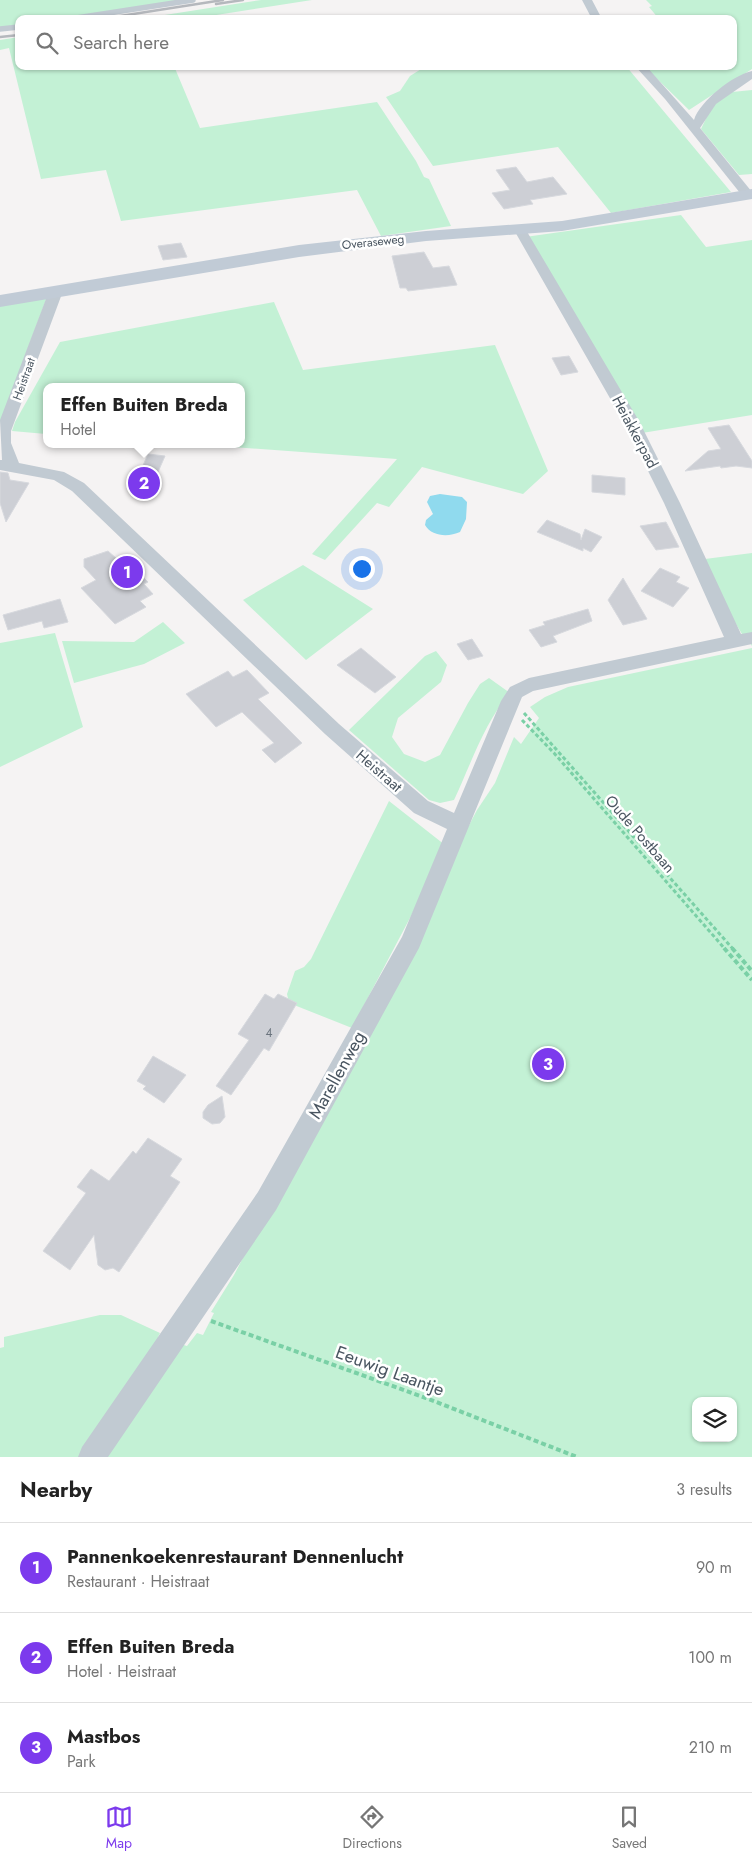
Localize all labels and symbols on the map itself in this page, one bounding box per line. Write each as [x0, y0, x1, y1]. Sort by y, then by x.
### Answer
street label: Overaseweg [341, 230, 405, 254]
street label: Heistraat [8, 355, 40, 403]
street label: Heiakkerpad [607, 392, 663, 472]
pin: 2 [128, 464, 160, 502]
pin: 1 [111, 553, 143, 591]
your location [349, 556, 375, 582]
street label: Heistraat [351, 745, 407, 798]
street label: Oude Postbaan [600, 790, 680, 878]
house number: 4 [266, 1024, 273, 1042]
street label: Marellenweg [302, 1026, 372, 1124]
pin: 3 [532, 1045, 564, 1083]
street label: Eeuwig Laantje [332, 1339, 448, 1403]

